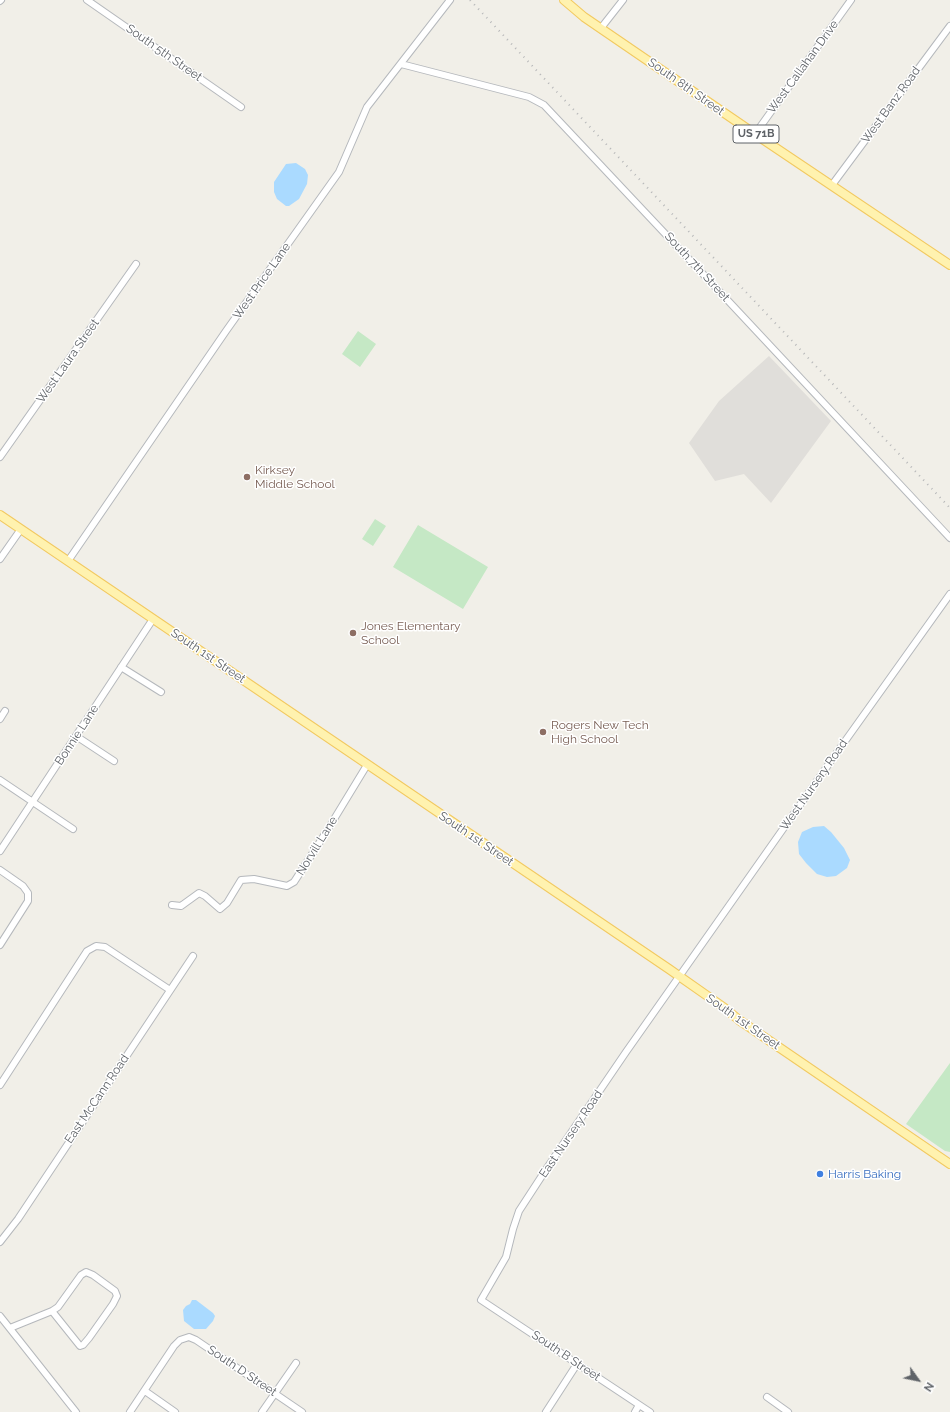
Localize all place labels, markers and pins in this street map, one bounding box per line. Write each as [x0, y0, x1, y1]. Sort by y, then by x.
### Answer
place label: Kirksey Middle School [255, 463, 335, 491]
marker: Kirksey Middle School [242, 472, 252, 482]
place label: Jones Elementary School [361, 619, 461, 647]
marker: Jones Elementary School [348, 628, 358, 638]
place label: Rogers New Tech High School [551, 718, 649, 746]
marker: Rogers New Tech High School [538, 727, 548, 737]
place label: Harris Baking [828, 1167, 901, 1181]
marker: Harris Baking [815, 1169, 825, 1179]

